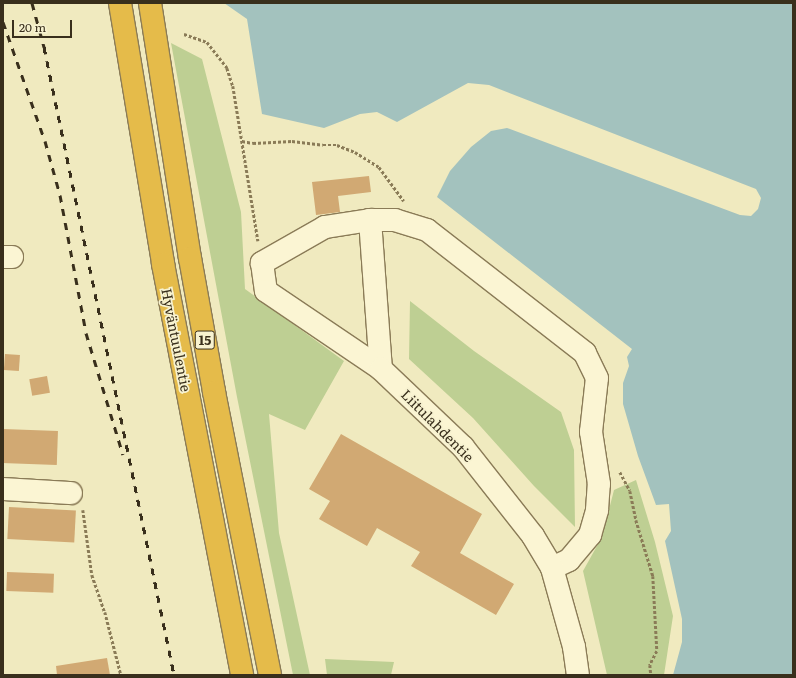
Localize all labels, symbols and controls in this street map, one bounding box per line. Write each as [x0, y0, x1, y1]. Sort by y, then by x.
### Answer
scale bar [14, 12, 74, 38]
text: 20 m [19, 18, 46, 36]
street label: Hyväntuulentie [159, 287, 195, 393]
road number: 15 [194, 329, 216, 351]
street label: Liitulahdentie [398, 385, 478, 465]

